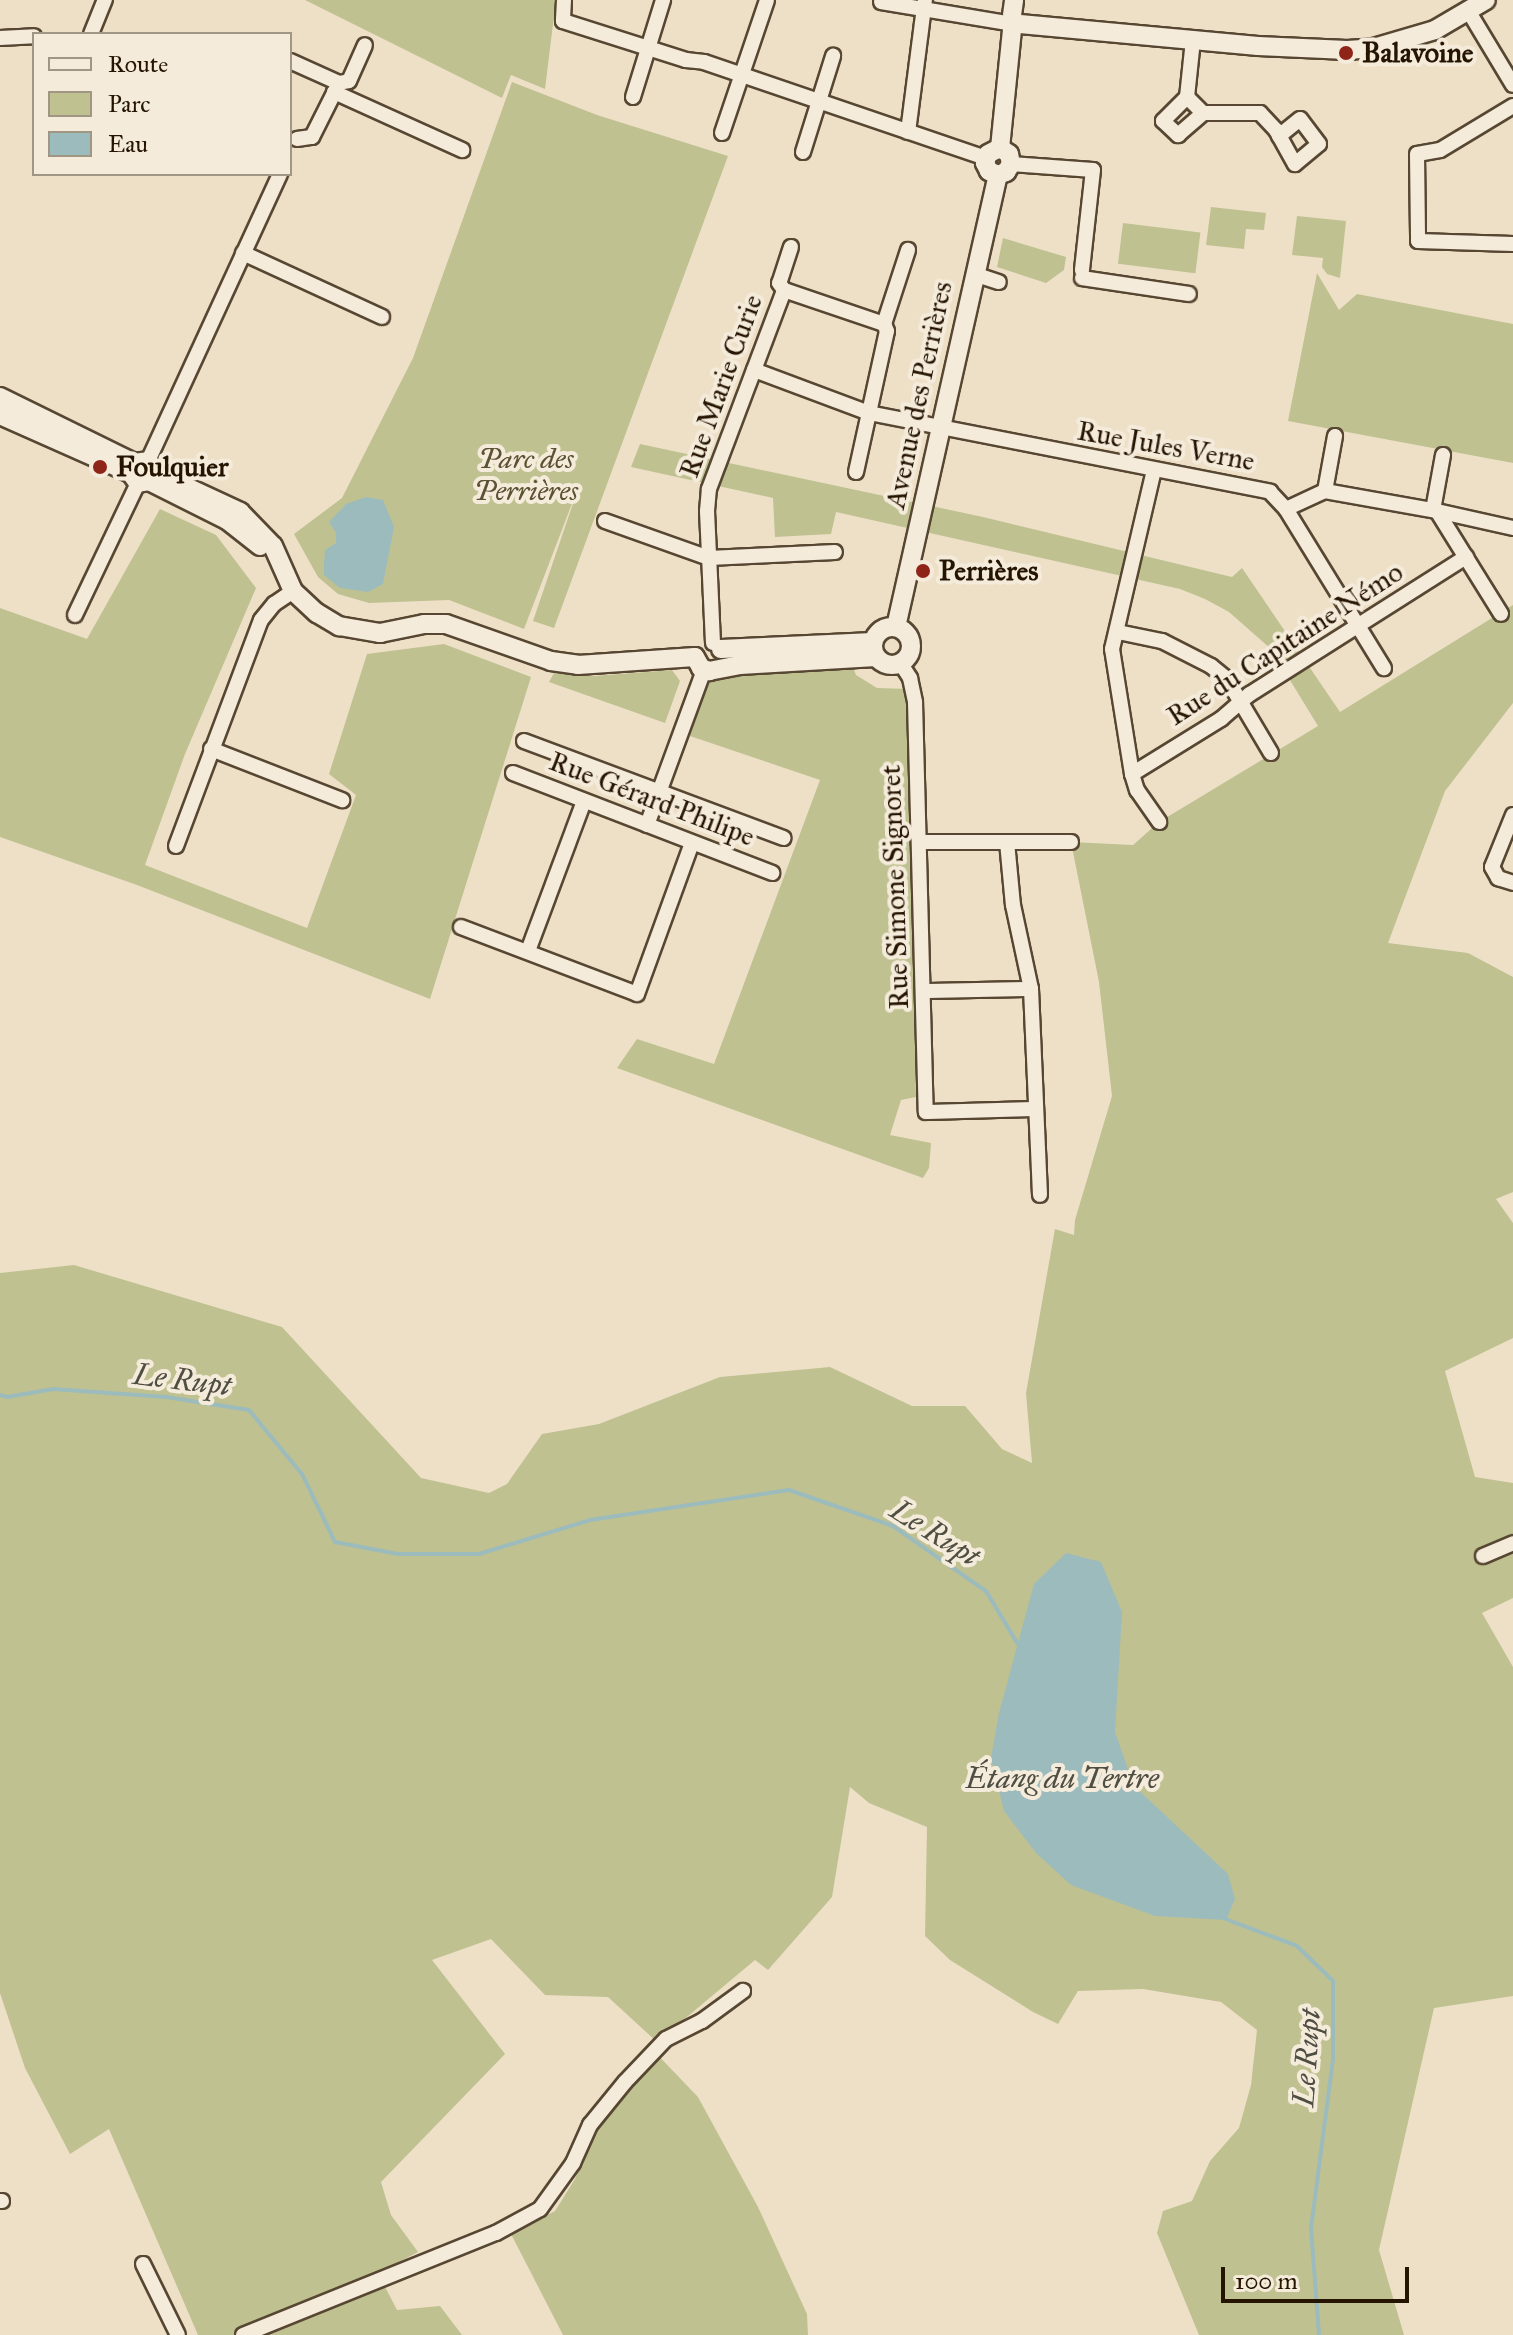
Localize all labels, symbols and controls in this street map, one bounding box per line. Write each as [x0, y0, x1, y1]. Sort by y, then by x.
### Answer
legend [32, 32, 292, 176]
place label: Balavoine [1362, 36, 1474, 70]
marker: Balavoine [1337, 44, 1355, 62]
text: Route [108, 49, 168, 79]
text: Parc [108, 89, 150, 119]
text: Eau [108, 129, 148, 159]
street label: Avenue des Perrières [879, 278, 959, 512]
street label: Rue Marie Curie [672, 290, 770, 482]
street label: Rue Jules Verne [1075, 414, 1257, 478]
park label: Parc des Perrières [474, 442, 578, 508]
place label: Foulquier [116, 450, 228, 484]
marker: Foulquier [91, 458, 109, 476]
place label: Perrières [939, 554, 1038, 588]
street label: Rue du Capitaine Némo [1161, 555, 1409, 733]
marker: Perrières [914, 562, 932, 580]
street label: Rue Gérard Philipe [545, 744, 759, 854]
street label: Rue Simone Signoret [874, 764, 916, 1010]
water label: Le Rupt [131, 1356, 233, 1404]
water label: Le Rupt [884, 1492, 986, 1574]
water label: Étang du Tertre [965, 1760, 1159, 1796]
water label: Le Rupt [1286, 2008, 1328, 2108]
scale bar [1225, 2251, 1413, 2301]
text: 100 m [1235, 2266, 1298, 2296]

